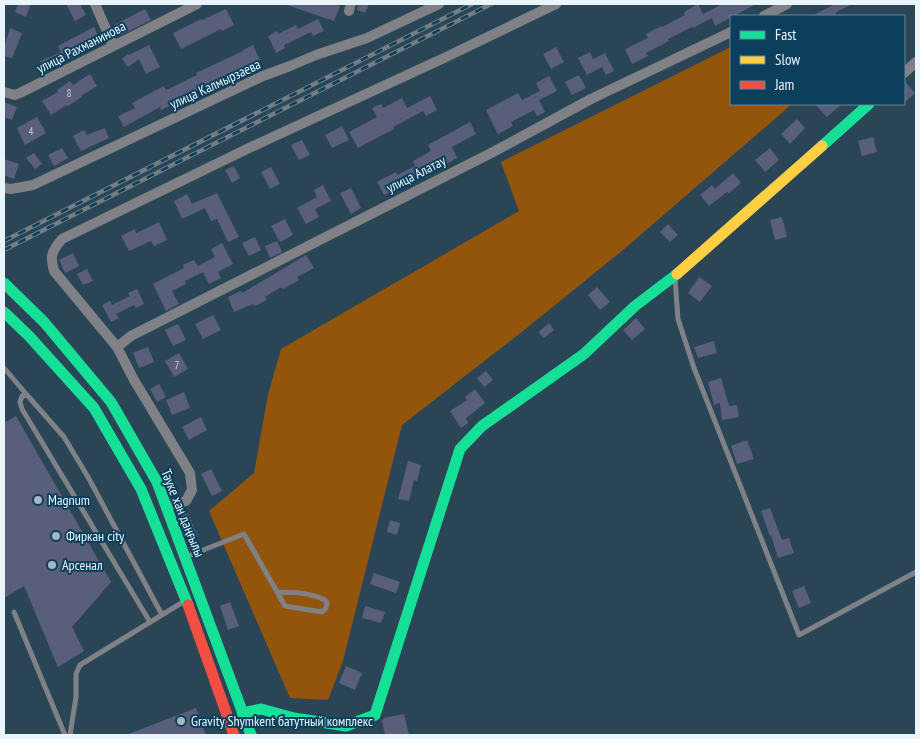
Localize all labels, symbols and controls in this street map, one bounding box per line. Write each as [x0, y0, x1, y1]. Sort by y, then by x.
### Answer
legend [730, 15, 905, 105]
street label: улица Рахманинова [33, 17, 129, 77]
text: Fast [775, 25, 796, 44]
text: Slow [775, 50, 800, 69]
street label: улица Калмырзаева [167, 55, 263, 113]
text: Jam [774, 75, 794, 94]
house number: 8 [67, 86, 72, 100]
house number: 4 [29, 124, 34, 138]
street label: улица Алатау [383, 151, 449, 197]
house number: 7 [175, 358, 180, 372]
street label: Тәуке хан даңғылы [157, 466, 209, 560]
place label: Magnum [48, 491, 90, 509]
marker: Magnum [32, 494, 44, 506]
place label: Фиркан city [66, 527, 125, 545]
marker: Фиркан city [50, 530, 62, 542]
place label: Арсенал [62, 556, 103, 574]
marker: Арсенал [46, 559, 58, 571]
place label: Gravity Shymkent батутный комплекс [191, 712, 373, 730]
marker: Gravity Shymkent батутный комплекс [175, 715, 187, 727]

